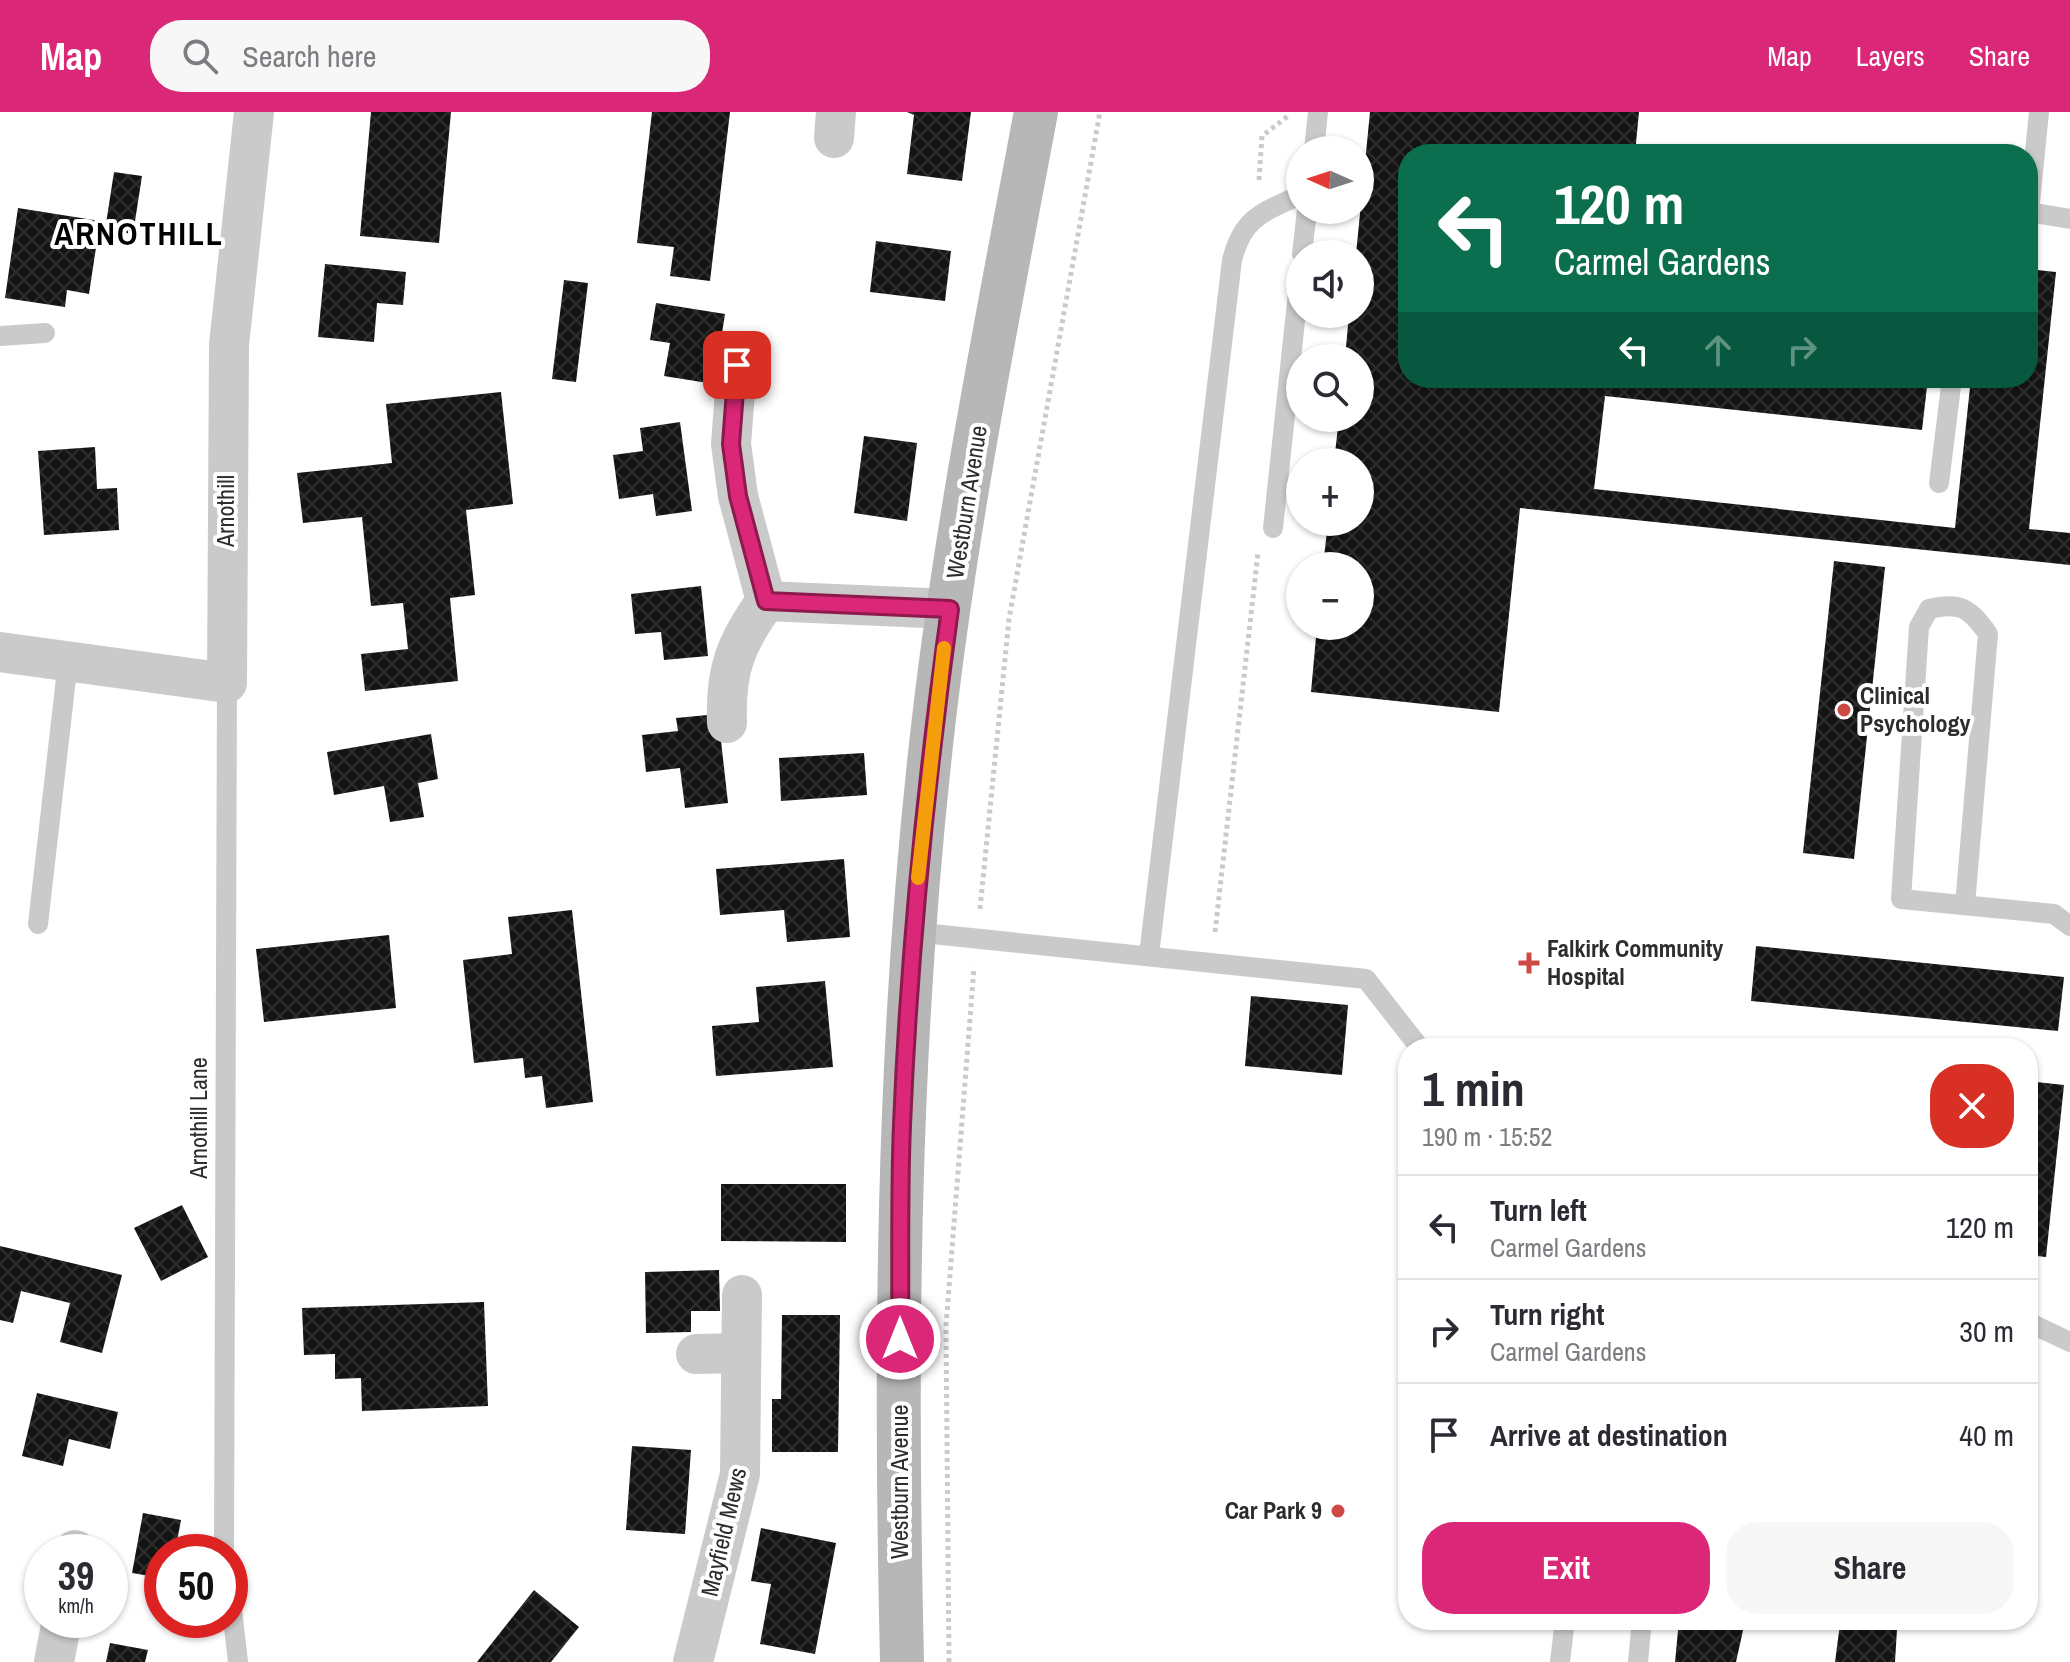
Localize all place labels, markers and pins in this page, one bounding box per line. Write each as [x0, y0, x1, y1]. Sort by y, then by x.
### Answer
pin [703, 331, 771, 399]
place label: Clinical Psychology [1860, 679, 1971, 739]
marker: Clinical Psychology [1835, 701, 1853, 719]
place label: Falkirk Community Hospital [1547, 932, 1723, 992]
marker: Falkirk Community Hospital [1518, 952, 1540, 974]
place label: Car Park 9 [1225, 1494, 1322, 1526]
marker: Car Park 9 [1329, 1502, 1347, 1520]

